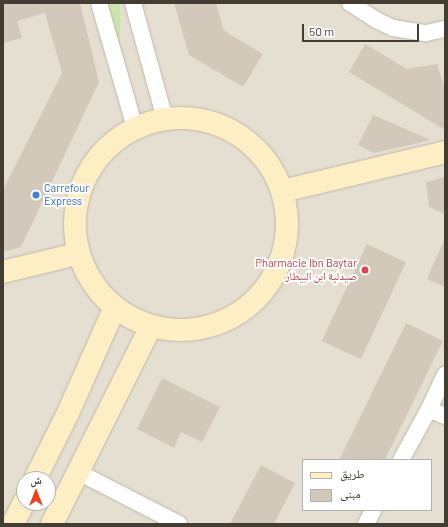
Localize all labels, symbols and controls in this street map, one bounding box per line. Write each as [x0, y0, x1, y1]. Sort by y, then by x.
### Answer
scale bar [304, 16, 421, 42]
text: 50 m [309, 24, 334, 38]
place label: Carrefour Express [44, 182, 89, 208]
marker: Carrefour Express [31, 190, 41, 200]
place label: Pharmacie Ibn Baytar صيدلية ابن البيطار [256, 257, 357, 283]
marker: Pharmacie Ibn Baytar صيدلية ابن البيطار [360, 265, 370, 275]
legend [302, 459, 432, 511]
text: طريق [340, 466, 365, 480]
north arrow [16, 471, 56, 511]
text: ش [30, 473, 42, 486]
text: مبنى [340, 486, 361, 500]

